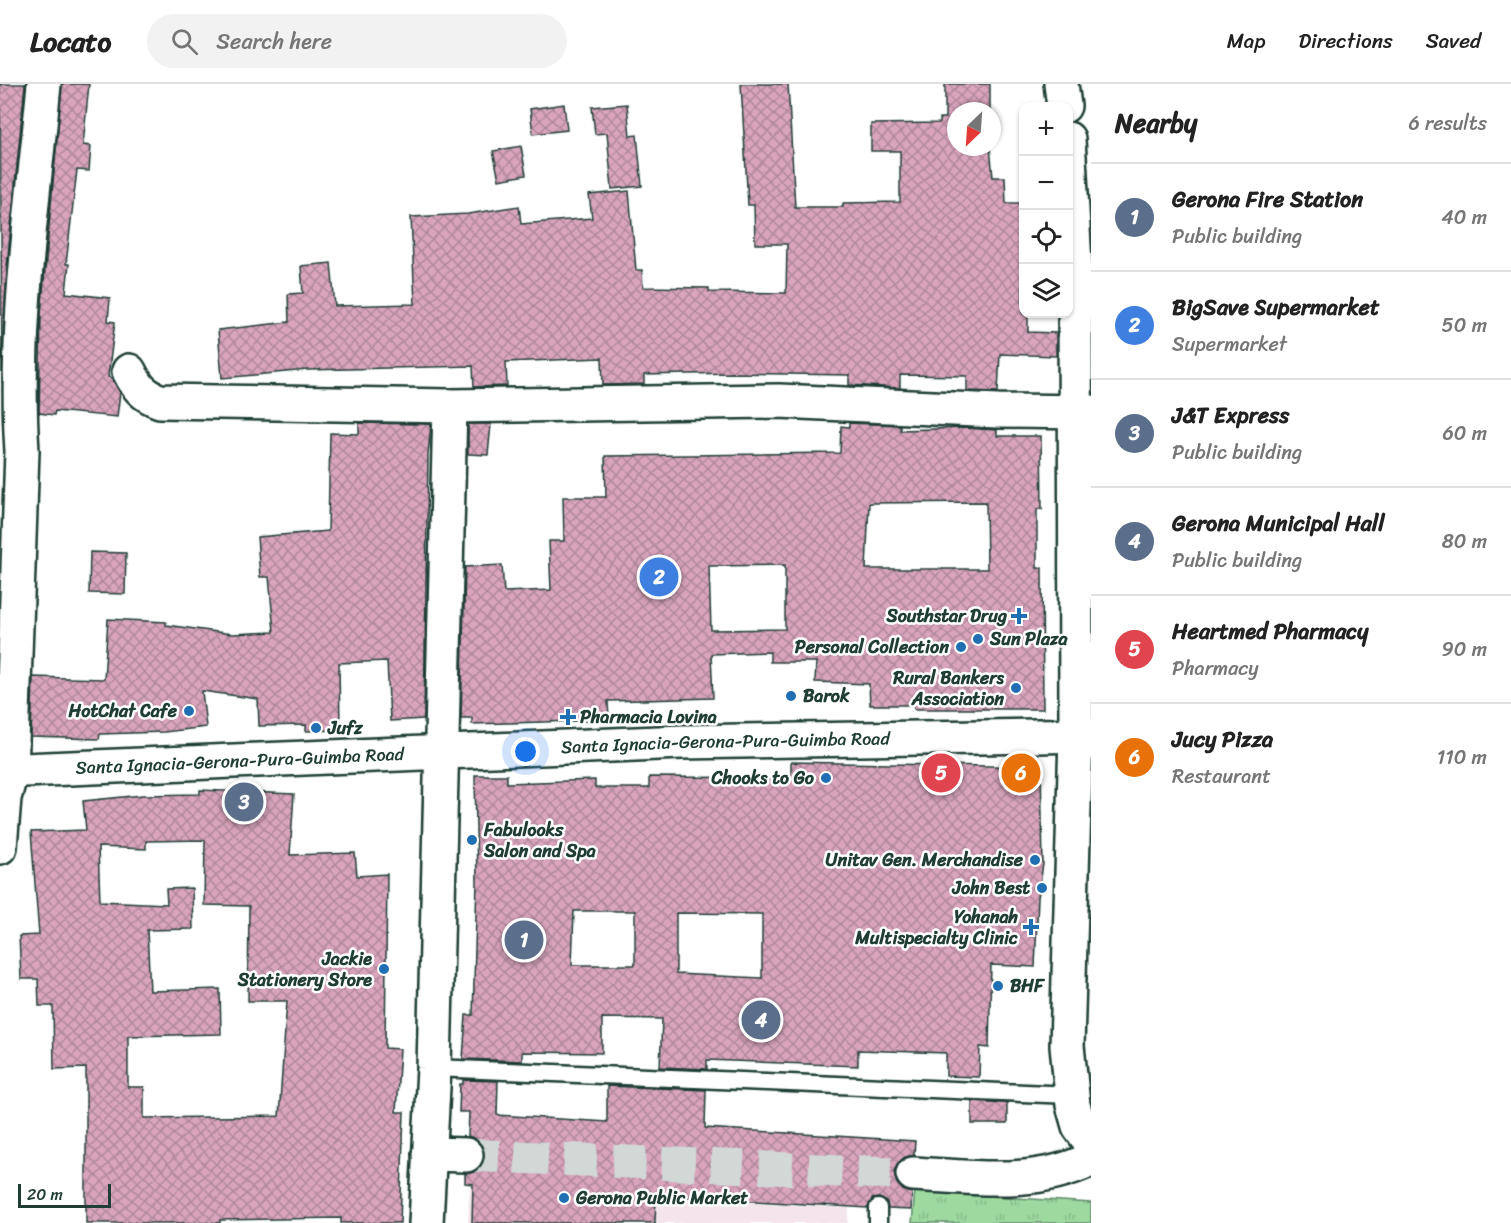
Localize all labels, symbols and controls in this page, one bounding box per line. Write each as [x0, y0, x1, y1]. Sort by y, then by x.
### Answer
search box [147, 14, 567, 68]
text: Locato [30, 17, 111, 66]
text: Search here [216, 22, 332, 61]
text: Map [1227, 22, 1265, 60]
text: Directions [1298, 22, 1393, 60]
text: Saved [1426, 22, 1481, 60]
icon: search [168, 25, 201, 58]
text: Nearby [1115, 100, 1197, 146]
north arrow [947, 102, 1001, 156]
map controls [1019, 102, 1073, 318]
button: + [1019, 102, 1073, 156]
text: 6 results [1408, 106, 1487, 141]
button: − [1019, 156, 1073, 210]
text: Gerona Fire Station [1172, 180, 1363, 219]
text: 1 [1130, 200, 1139, 235]
text: 40 m [1441, 200, 1487, 235]
button: locate [1019, 210, 1073, 264]
text: Public building [1172, 219, 1302, 254]
button: layers [1019, 264, 1073, 318]
text: BigSave Supermarket [1172, 288, 1380, 327]
text: 2 [1129, 308, 1140, 343]
text: 50 m [1442, 308, 1487, 343]
text: Supermarket [1172, 327, 1287, 362]
text: J&T Express [1172, 396, 1289, 435]
text: 3 [1129, 416, 1140, 451]
text: 60 m [1442, 416, 1487, 451]
text: Public building [1172, 435, 1302, 470]
text: Gerona Municipal Hall [1172, 504, 1384, 543]
text: 4 [1128, 524, 1141, 559]
text: 80 m [1442, 524, 1487, 559]
text: Public building [1172, 543, 1302, 578]
pin: 2 [640, 554, 678, 600]
place label: Southstar Drug [885, 600, 1007, 632]
marker: Southstar Drug [1012, 609, 1026, 623]
text: Heartmed Pharmacy [1172, 612, 1369, 651]
place label: Sun Plaza [989, 623, 1069, 655]
place label: Personal Collection [795, 631, 949, 663]
marker: Sun Plaza [971, 632, 985, 646]
text: 5 [1128, 632, 1141, 667]
text: 90 m [1442, 632, 1487, 667]
marker: Personal Collection [954, 640, 968, 654]
text: Pharmacy [1172, 651, 1259, 686]
place label: Rural Bankers Association [892, 662, 1005, 715]
place label: Barok [803, 680, 850, 712]
marker: Rural Bankers Association [1009, 681, 1023, 695]
marker: Barok [784, 689, 798, 703]
place label: HotChat Cafe [68, 695, 178, 727]
place label: Pharmacia Lovina [580, 701, 717, 733]
marker: HotChat Cafe [182, 704, 196, 718]
marker: Pharmacia Lovina [561, 710, 575, 724]
place label: Jufz [327, 712, 364, 744]
text: Jucy Pizza [1172, 720, 1273, 759]
marker: Jufz [309, 721, 323, 735]
street label: Santa Ignacia-Gerona-Pura-Guimba Road [560, 722, 892, 763]
your location [511, 737, 540, 766]
street label: Santa Ignacia-Gerona-Pura-Guimba Road [75, 738, 406, 784]
text: 6 [1129, 740, 1140, 775]
text: 110 m [1437, 740, 1487, 775]
pin: 5 [922, 750, 960, 796]
pin: 6 [1002, 750, 1040, 796]
text: Restaurant [1172, 759, 1271, 794]
place label: Chooks to Go [711, 762, 815, 794]
marker: Chooks to Go [819, 771, 833, 785]
pin: 3 [224, 780, 264, 824]
place label: Fabulooks Salon and Spa [483, 814, 596, 867]
marker: Fabulooks Salon and Spa [465, 833, 479, 847]
place label: Unitav Gen. Merchandise [826, 844, 1024, 876]
marker: Unitav Gen. Merchandise [1028, 853, 1042, 867]
place label: John Best [952, 872, 1030, 904]
marker: John Best [1035, 881, 1049, 895]
place label: Yohanah Multispecialty Clinic [854, 901, 1019, 954]
pin: 1 [504, 918, 544, 962]
marker: Yohanah Multispecialty Clinic [1022, 918, 1040, 936]
place label: Jackie Stationery Store [237, 943, 372, 996]
marker: Jackie Stationery Store [377, 962, 391, 976]
place label: BHF [1010, 970, 1046, 1002]
marker: BHF [991, 979, 1005, 993]
pin: 4 [742, 998, 780, 1042]
text: 20 m [27, 1180, 63, 1209]
scale bar [18, 1181, 111, 1208]
place label: Gerona Public Market [575, 1182, 748, 1214]
marker: Gerona Public Market [557, 1191, 571, 1205]

